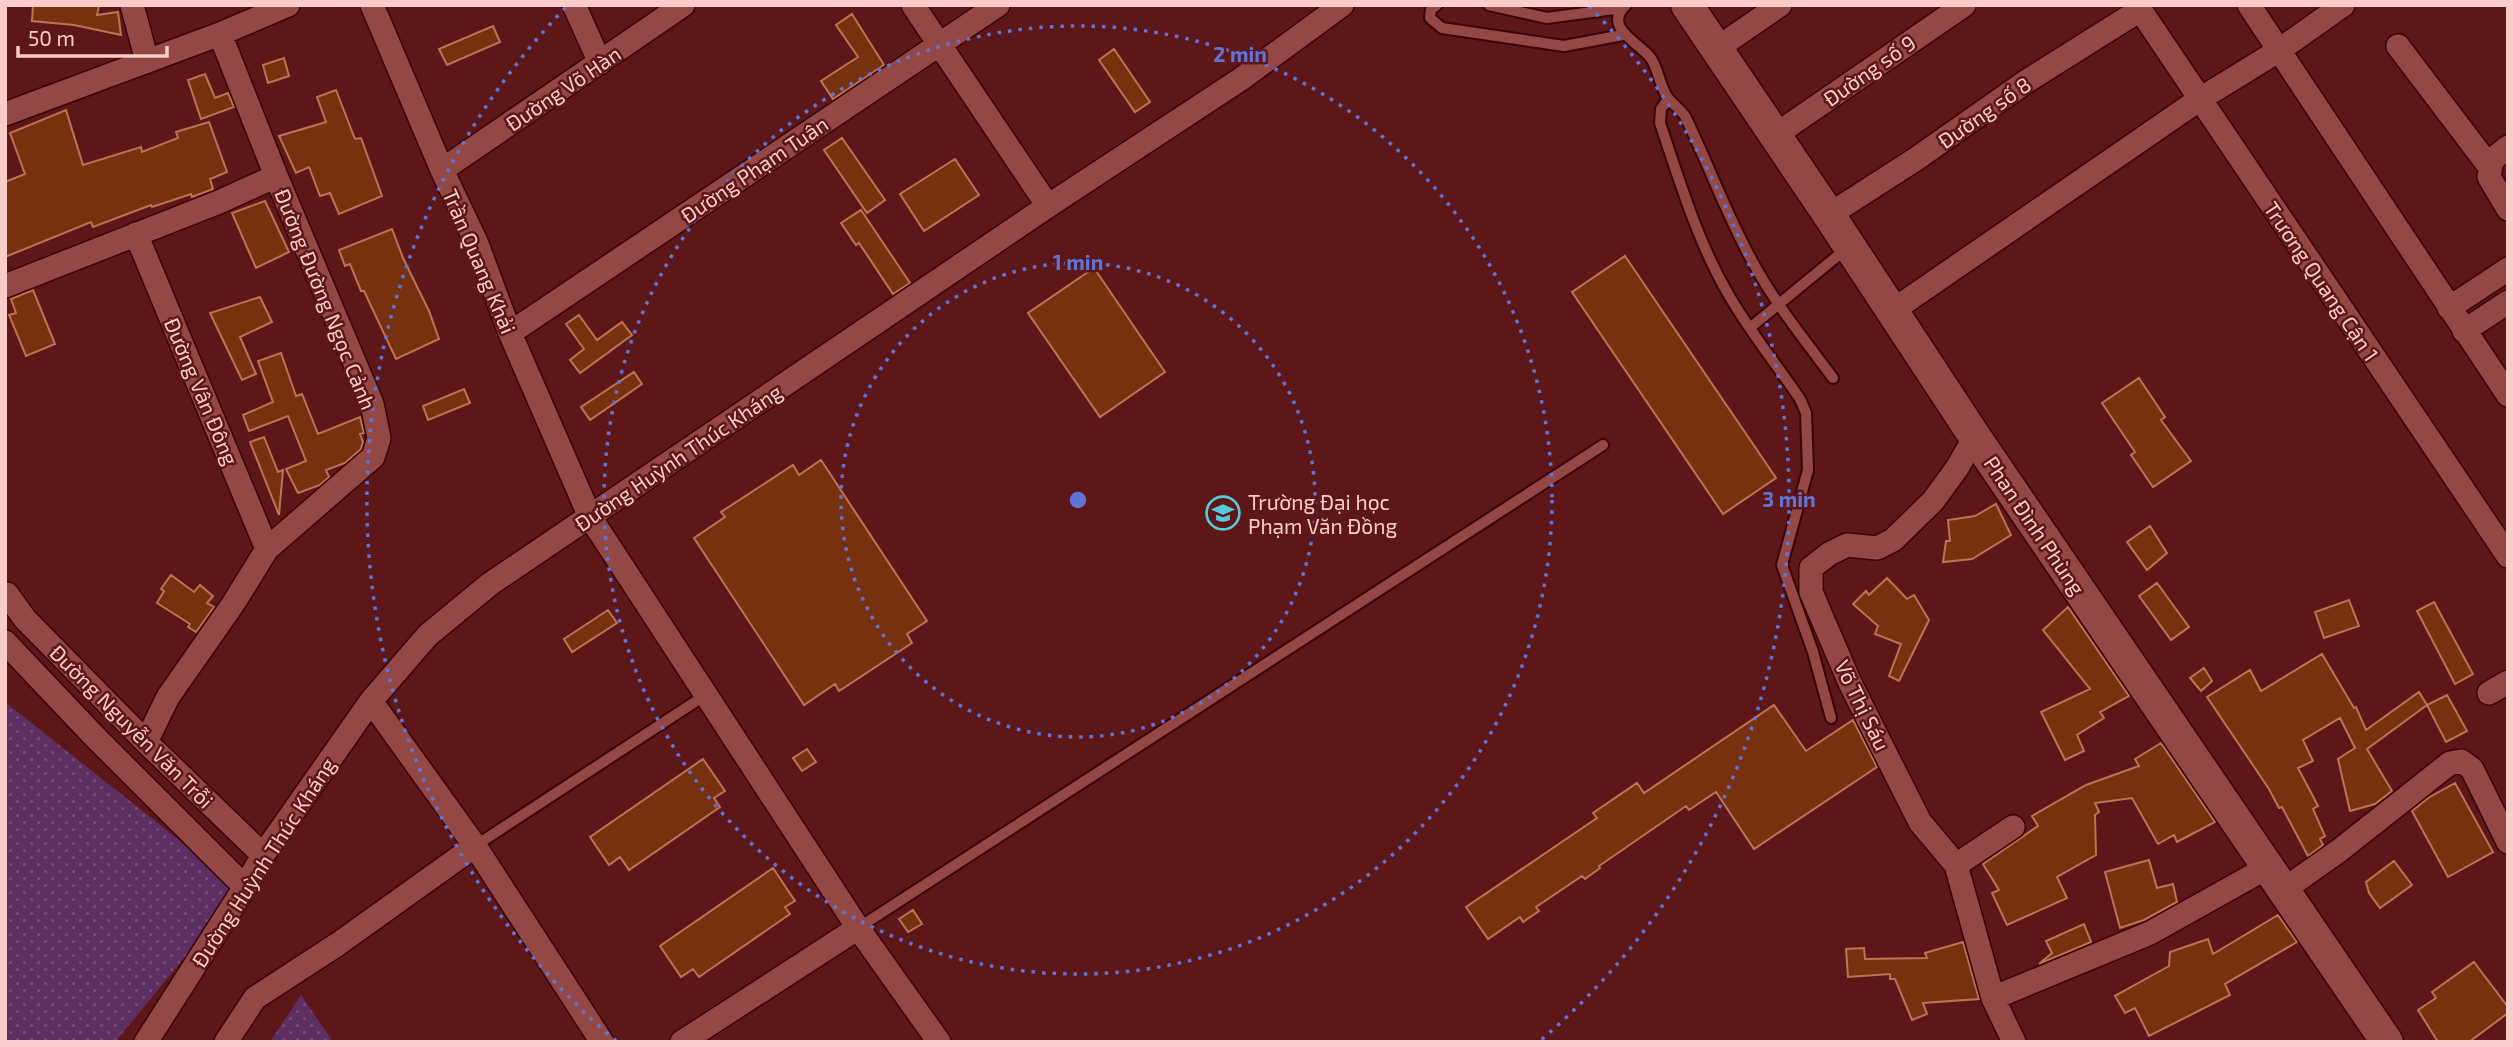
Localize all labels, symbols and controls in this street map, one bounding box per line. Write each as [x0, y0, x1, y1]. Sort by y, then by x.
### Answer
scale bar [18, 14, 166, 58]
text: 50 m [28, 25, 75, 50]
street label: Đường số 9 [1818, 29, 1920, 111]
street label: Đường Võ Hàn [501, 40, 625, 136]
text: 2 min [1213, 41, 1267, 66]
street label: Đường số 8 [1933, 71, 2035, 153]
street label: Đường Phạm Tuân [676, 111, 832, 227]
street label: Đường Đường Ngọc Cảnh [270, 185, 382, 413]
street label: Trần Quang Khải [437, 185, 522, 337]
street label: Trương Quang Cận 1 [2259, 197, 2385, 366]
text: 1 min [1053, 249, 1103, 274]
street label: Đường Vân Đông [160, 314, 244, 469]
street label: Đường Huỳnh Thúc Kháng [570, 378, 787, 536]
street label: Phan Đình Phùng [1979, 451, 2091, 599]
text: 3 min [1762, 486, 1816, 511]
centre of rings [1066, 488, 1090, 512]
place label: Trường Đại học Phạm Văn Đồng [1248, 489, 1397, 538]
school or university icon: Trường Đại học Phạm Văn Đồng [1204, 494, 1242, 532]
street label: Đường Nguyễn Văn Trỗi [45, 639, 219, 813]
street label: Võ Thị Sáu [1830, 656, 1896, 754]
street label: Đường Huỳnh Thúc Kháng [186, 752, 340, 971]

